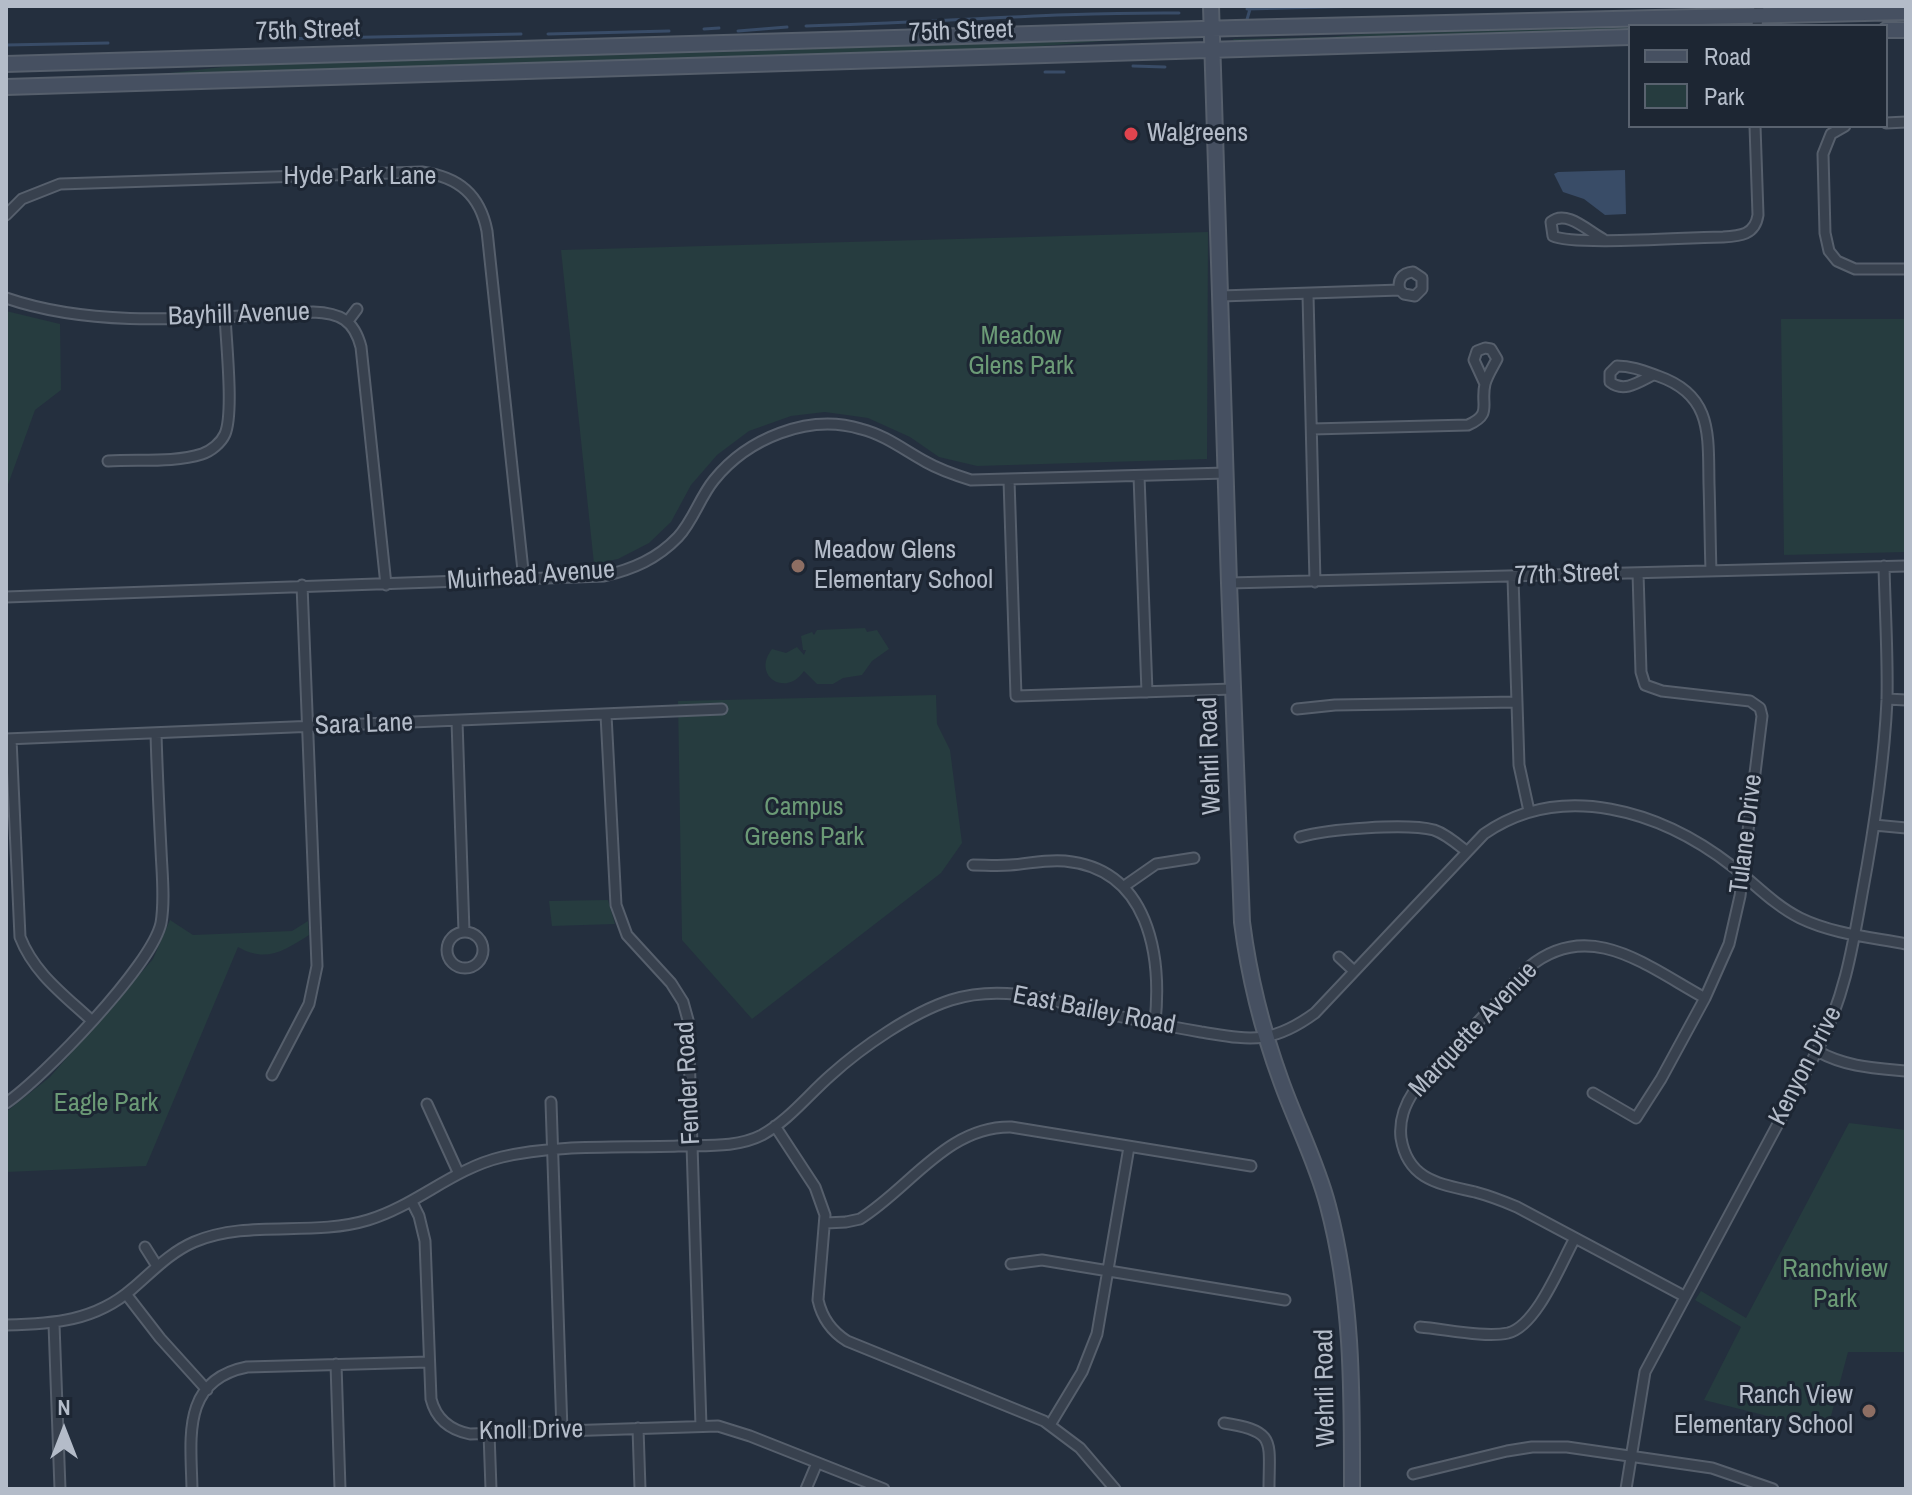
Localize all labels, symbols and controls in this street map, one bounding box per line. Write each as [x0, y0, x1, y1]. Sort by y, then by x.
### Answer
street label: 75th Street [255, 14, 361, 48]
street label: 75th Street [908, 15, 1014, 49]
legend [1628, 24, 1888, 128]
text: Road [1704, 40, 1751, 72]
text: Park [1704, 80, 1744, 112]
place label: Walgreens [1147, 118, 1248, 150]
marker: Walgreens [1122, 125, 1140, 143]
street label: Hyde Park Lane [284, 161, 436, 193]
street label: Bayhill Avenue [168, 297, 310, 333]
park label: Meadow Glens Park [968, 321, 1074, 382]
place label: Meadow Glens Elementary School [814, 535, 993, 596]
street label: Muirhead Avenue [446, 555, 616, 597]
marker: Meadow Glens Elementary School [789, 557, 807, 575]
street label: 77th Street [1514, 558, 1620, 592]
street label: Wehrli Road [1193, 696, 1229, 816]
street label: Sara Lane [314, 708, 414, 742]
street label: Tulane Drive [1724, 772, 1770, 896]
park label: Campus Greens Park [744, 792, 864, 854]
street label: Marquette Avenue [1403, 956, 1545, 1104]
street label: East Bailey Road [1010, 980, 1178, 1042]
street label: Kenyon Drive [1763, 1001, 1849, 1131]
street label: Fender Road [670, 1021, 708, 1145]
park label: Eagle Park [54, 1088, 158, 1120]
park label: Ranchview Park [1782, 1254, 1888, 1316]
street label: Wehrli Road [1309, 1329, 1343, 1447]
place label: Ranch View Elementary School [1674, 1380, 1853, 1442]
north arrow [24, 1391, 104, 1471]
text: N [57, 1392, 71, 1422]
marker: Ranch View Elementary School [1860, 1402, 1878, 1420]
street label: Knoll Drive [479, 1414, 583, 1448]

